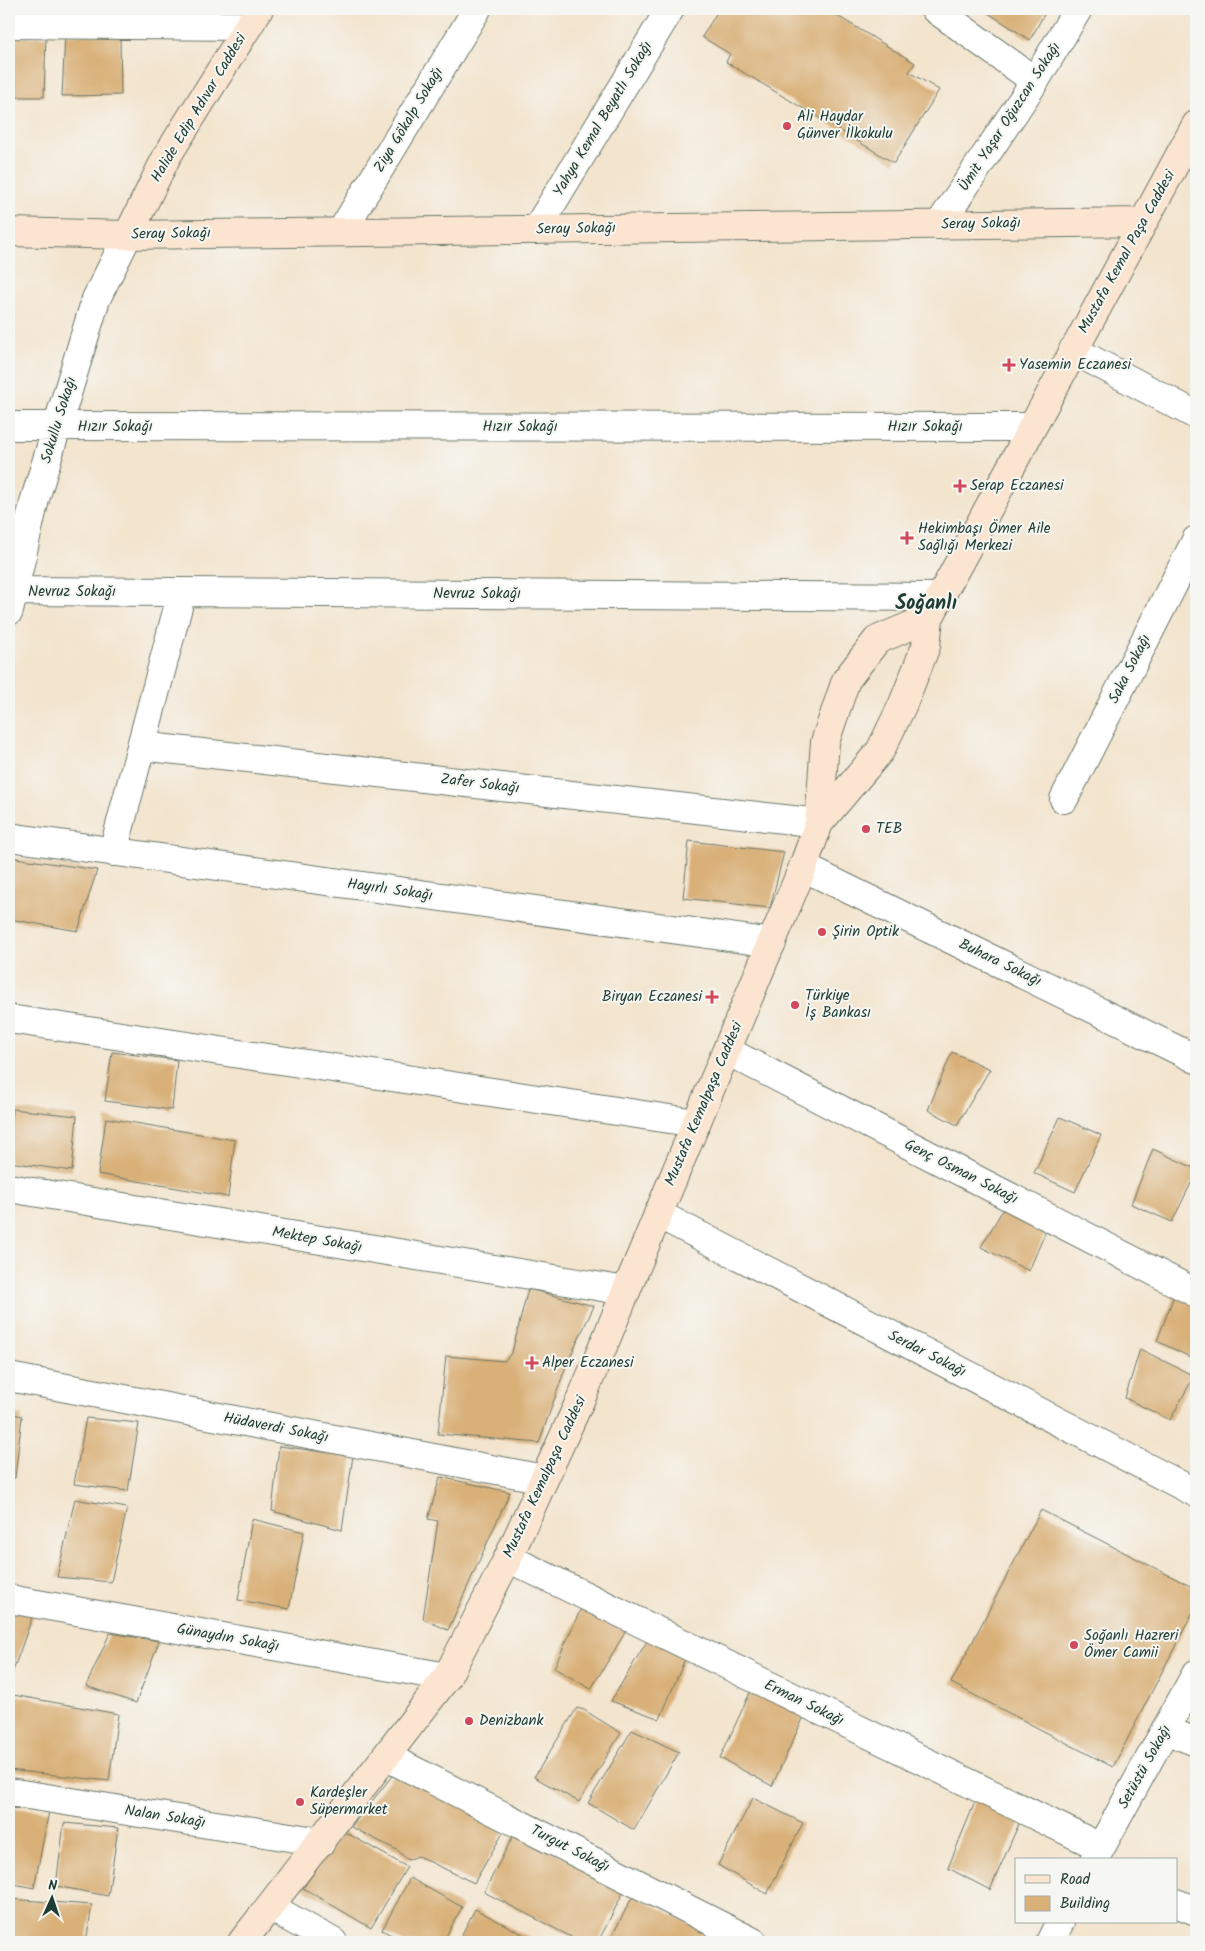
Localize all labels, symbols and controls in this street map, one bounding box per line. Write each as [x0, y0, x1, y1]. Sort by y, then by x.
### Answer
street label: Halide Edip Adıvar Caddesi [145, 28, 254, 187]
street label: Yahya Kemal Beyatlı Sokağı [547, 37, 659, 201]
street label: Ümit Yaşar Oğuzcan Sokağı [953, 37, 1067, 196]
street label: Ziya Gökalp Sokağı [368, 62, 450, 177]
place label: Ali Haydar Günver İlkokulu [797, 105, 893, 146]
marker: Ali Haydar Günver İlkokulu [781, 120, 793, 132]
street label: Mustafa Kemal Paşa Caddesi [1072, 165, 1183, 338]
street label: Seray Sokağı [941, 211, 1021, 237]
street label: Seray Sokağı [536, 216, 616, 242]
street label: Seray Sokağı [131, 221, 211, 247]
place label: Yasemin Eczanesi [1019, 353, 1133, 377]
marker: Yasemin Eczanesi [1003, 359, 1015, 371]
street label: Sokullu Sokağı [34, 374, 84, 466]
street label: Hızır Sokağı [77, 415, 153, 439]
street label: Hızır Sokağı [482, 415, 558, 439]
street label: Hızır Sokağı [887, 415, 963, 439]
place label: Serap Eczanesi [970, 474, 1065, 498]
marker: Serap Eczanesi [954, 480, 966, 492]
place label: Hekimbaşı Ömer Aile Sağlığı Merkezi [918, 517, 1051, 558]
marker: Hekimbaşı Ömer Aile Sağlığı Merkezi [900, 531, 914, 545]
street label: Nevruz Sokağı [28, 580, 116, 604]
street label: Nevruz Sokağı [433, 582, 521, 606]
district label: Soğanlı [895, 588, 957, 620]
street label: Saka Sokağı [1102, 630, 1158, 708]
street label: Zafer Sokağı [439, 767, 521, 801]
place label: TEB [876, 817, 902, 841]
marker: TEB [860, 823, 872, 835]
street label: Hayırlı Sokağı [346, 872, 435, 908]
place label: Şirin Optik [832, 920, 900, 944]
marker: Şirin Optik [816, 926, 828, 938]
street label: Buhara Sokağı [954, 933, 1046, 993]
place label: Türkiye İş Bankası [805, 984, 871, 1025]
place label: Biryan Eczanesi [602, 985, 703, 1009]
marker: Biryan Eczanesi [706, 991, 718, 1003]
marker: Türkiye İş Bankası [789, 999, 801, 1011]
street label: Mustafa Kemalpaşa Caddesi [658, 1017, 750, 1190]
street label: Genç Osman Sokağı [900, 1133, 1022, 1211]
street label: Mektep Sokağı [270, 1220, 364, 1260]
street label: Serdar Sokağı [884, 1324, 970, 1384]
place label: Alper Eczanesi [542, 1351, 635, 1375]
marker: Alper Eczanesi [526, 1357, 538, 1369]
street label: Mustafa Kemalpaşa Caddesi [497, 1391, 594, 1562]
street label: Hüdaverdi Sokağı [221, 1406, 331, 1450]
street label: Günaydın Sokağı [175, 1617, 281, 1659]
place label: Soğanlı Hazreri Ömer Camii [1084, 1624, 1180, 1665]
marker: Soğanlı Hazreri Ömer Camii [1068, 1639, 1080, 1651]
street label: Erman Sokağı [760, 1673, 848, 1733]
place label: Denizbank [479, 1709, 544, 1733]
marker: Denizbank [463, 1715, 475, 1727]
street label: Setüstü Sokağı [1112, 1720, 1178, 1813]
place label: Kardeşler Süpermarket [310, 1781, 388, 1822]
marker: Kardeşler Süpermarket [294, 1796, 306, 1808]
street label: Nalan Sokağı [123, 1799, 207, 1835]
street label: Turgut Sokağı [526, 1819, 614, 1879]
legend [1015, 1858, 1178, 1924]
text: Road [1060, 1868, 1091, 1892]
north arrow [28, 1874, 78, 1924]
text: N [48, 1875, 58, 1897]
text: Building [1060, 1892, 1110, 1916]

